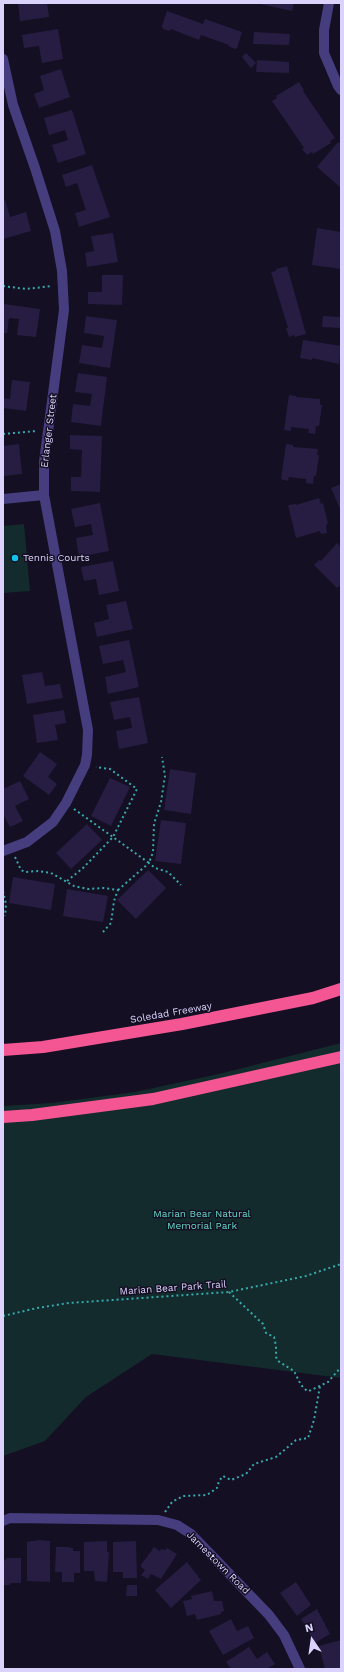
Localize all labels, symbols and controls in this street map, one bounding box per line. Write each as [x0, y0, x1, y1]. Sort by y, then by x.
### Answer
street label: Erlanger Street [39, 394, 59, 468]
place label: Tennis Courts [23, 552, 90, 564]
marker: Tennis Courts [10, 553, 20, 563]
street label: Soledad Freeway [129, 1000, 213, 1026]
park label: Marian Bear Natural Memorial Park [153, 1208, 251, 1232]
street label: Marian Bear Park Trail [119, 1278, 227, 1298]
street label: Jamestown Road [184, 1529, 252, 1597]
north arrow [292, 1620, 332, 1660]
text: N [304, 1621, 315, 1635]

